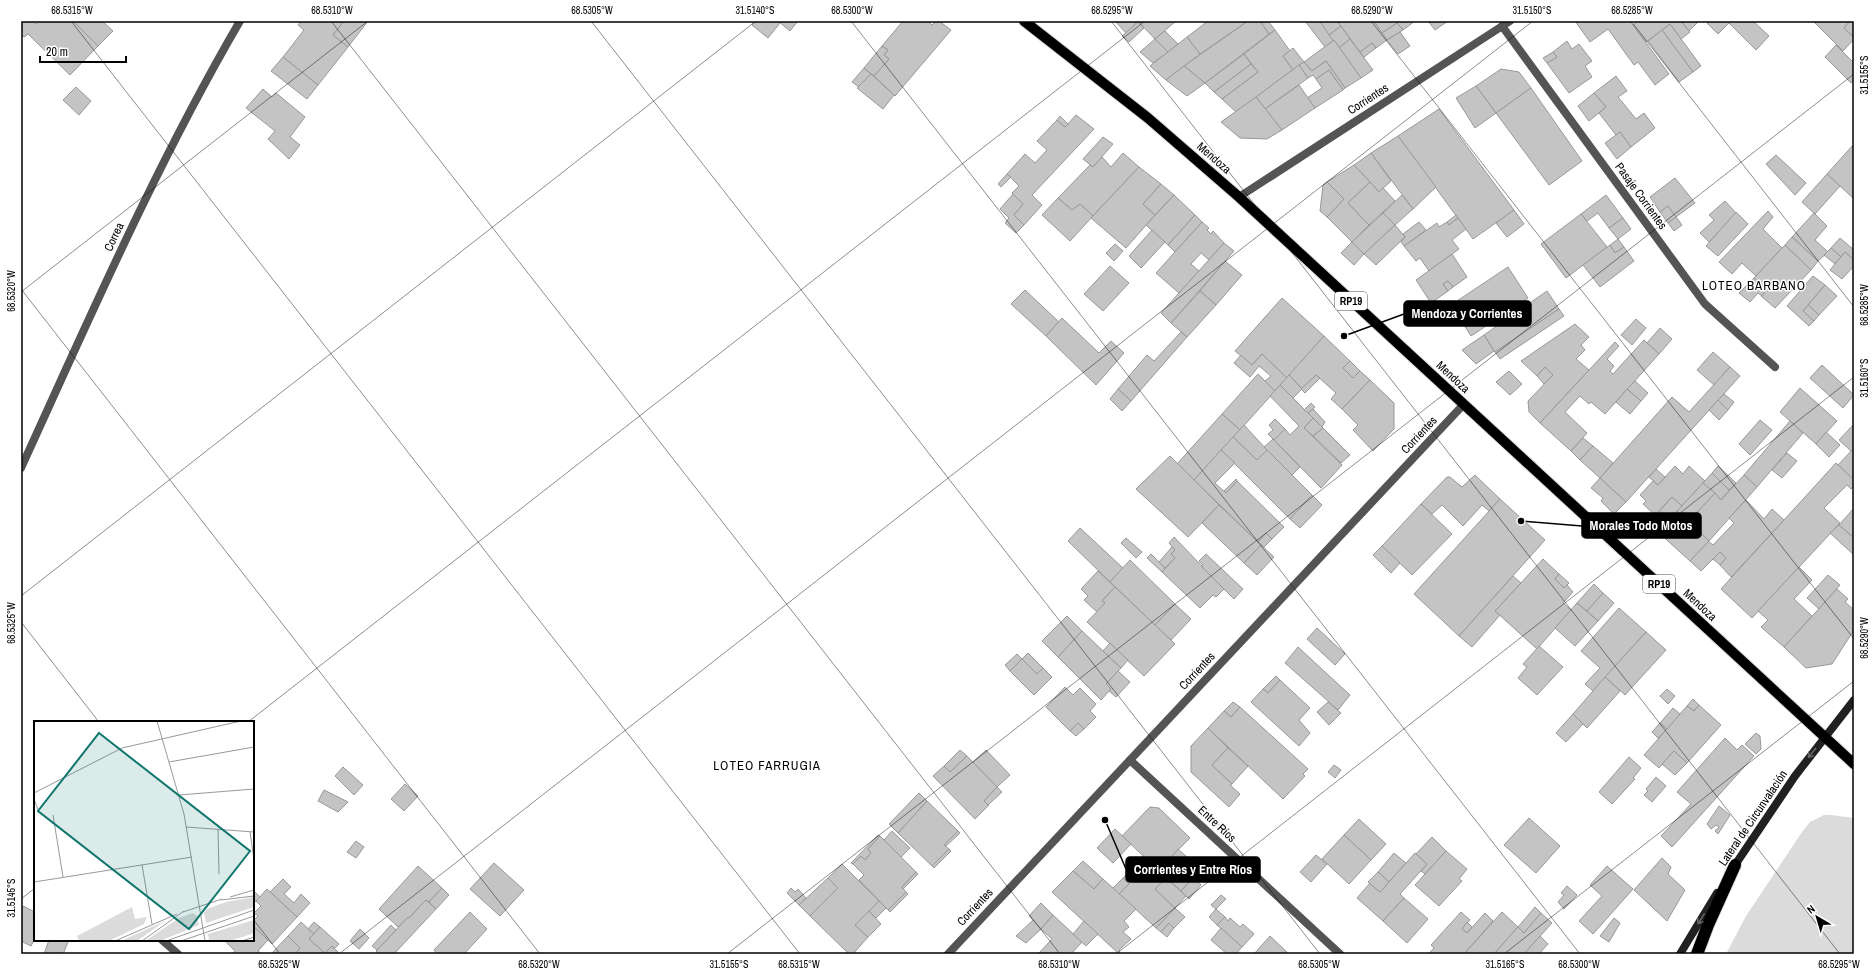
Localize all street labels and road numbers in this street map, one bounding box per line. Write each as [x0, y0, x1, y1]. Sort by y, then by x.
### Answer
street label: Corrientes [1344, 80, 1392, 118]
street label: Mendoza [1193, 139, 1235, 178]
street label: Pasaje Corrientes [1611, 159, 1671, 233]
street label: Correa [100, 220, 128, 254]
road number: RP19 [1335, 292, 1367, 310]
street label: Mendoza [1433, 357, 1474, 397]
street label: Corrientes [1397, 413, 1441, 457]
road number: RP19 [1643, 575, 1675, 593]
street label: Mendoza [1680, 585, 1721, 625]
street label: Corrientes [1175, 649, 1219, 693]
street label: Lateral de Circunvalación [1715, 767, 1791, 869]
street label: Entre Ríos [1195, 802, 1240, 846]
street label: Corrientes [953, 885, 997, 929]

